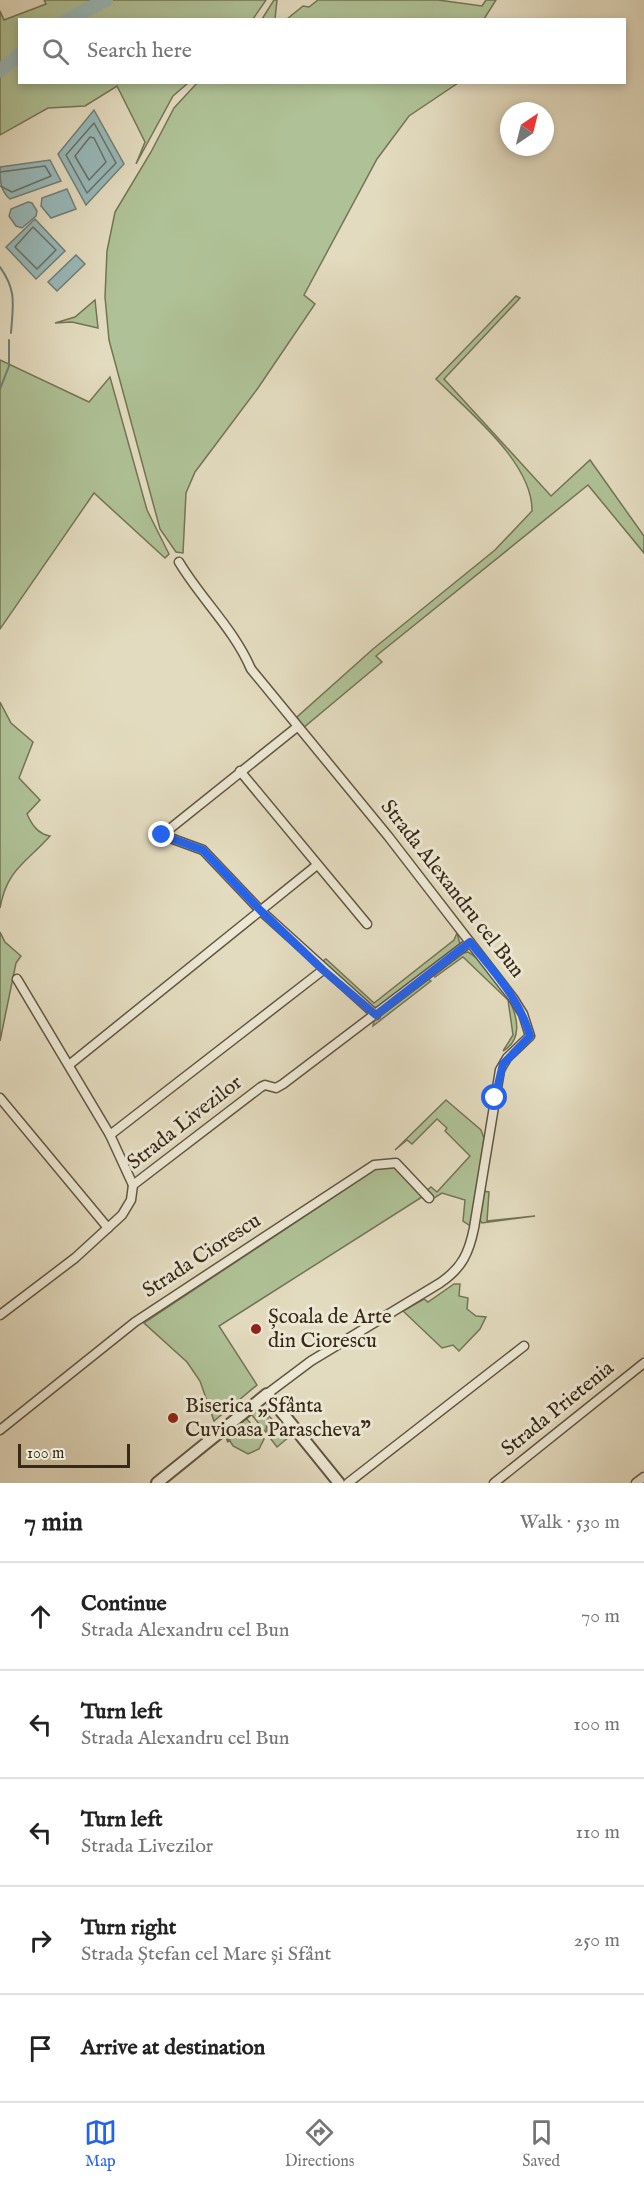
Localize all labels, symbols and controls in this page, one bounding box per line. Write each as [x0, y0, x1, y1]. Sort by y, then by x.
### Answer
search box [18, 18, 626, 84]
icon: search [39, 35, 72, 68]
text: Search here [87, 37, 192, 65]
north arrow [500, 102, 554, 156]
street label: Strada Alexandru cel Bun [374, 794, 530, 984]
route end [148, 821, 174, 847]
street label: Strada Livezilor [122, 1069, 248, 1176]
route start [481, 1084, 507, 1110]
street label: Strada Ciorescu [138, 1208, 266, 1304]
place label: Școala de Arte din Ciorescu [268, 1304, 392, 1355]
marker: Școala de Arte din Ciorescu [249, 1322, 263, 1336]
street label: Strada Prietenia [496, 1355, 621, 1463]
place label: Biserica „Sfânta Cuvioasa Parascheva" [185, 1393, 371, 1444]
marker: Biserica „Sfânta Cuvioasa Parascheva" [166, 1411, 180, 1425]
scale bar [18, 1441, 130, 1468]
text: 100 m [27, 1444, 64, 1464]
text: 7 min [24, 1506, 83, 1539]
text: Walk · 530 m [520, 1510, 620, 1535]
text: Continue [81, 1590, 167, 1618]
icon: ahead [24, 1600, 57, 1633]
text: 70 m [581, 1604, 620, 1629]
text: Strada Alexandru cel Bun [81, 1618, 290, 1643]
text: Turn left [81, 1698, 163, 1726]
icon: left [24, 1708, 57, 1741]
text: 100 m [573, 1712, 620, 1737]
text: Strada Alexandru cel Bun [81, 1726, 290, 1751]
text: Turn left [81, 1806, 163, 1834]
icon: left [24, 1816, 57, 1849]
text: 110 m [576, 1820, 620, 1845]
text: Strada Livezilor [81, 1834, 213, 1859]
text: Turn right [81, 1914, 176, 1942]
icon: right [24, 1924, 57, 1957]
text: 250 m [574, 1928, 620, 1953]
text: Strada Ștefan cel Mare și Sfânt [81, 1942, 331, 1967]
icon: arrive [24, 2032, 57, 2065]
text: Arrive at destination [81, 2034, 265, 2062]
tab: Map [84, 2116, 117, 2172]
tab: Directions [285, 2116, 354, 2172]
tab: Saved [522, 2116, 560, 2172]

